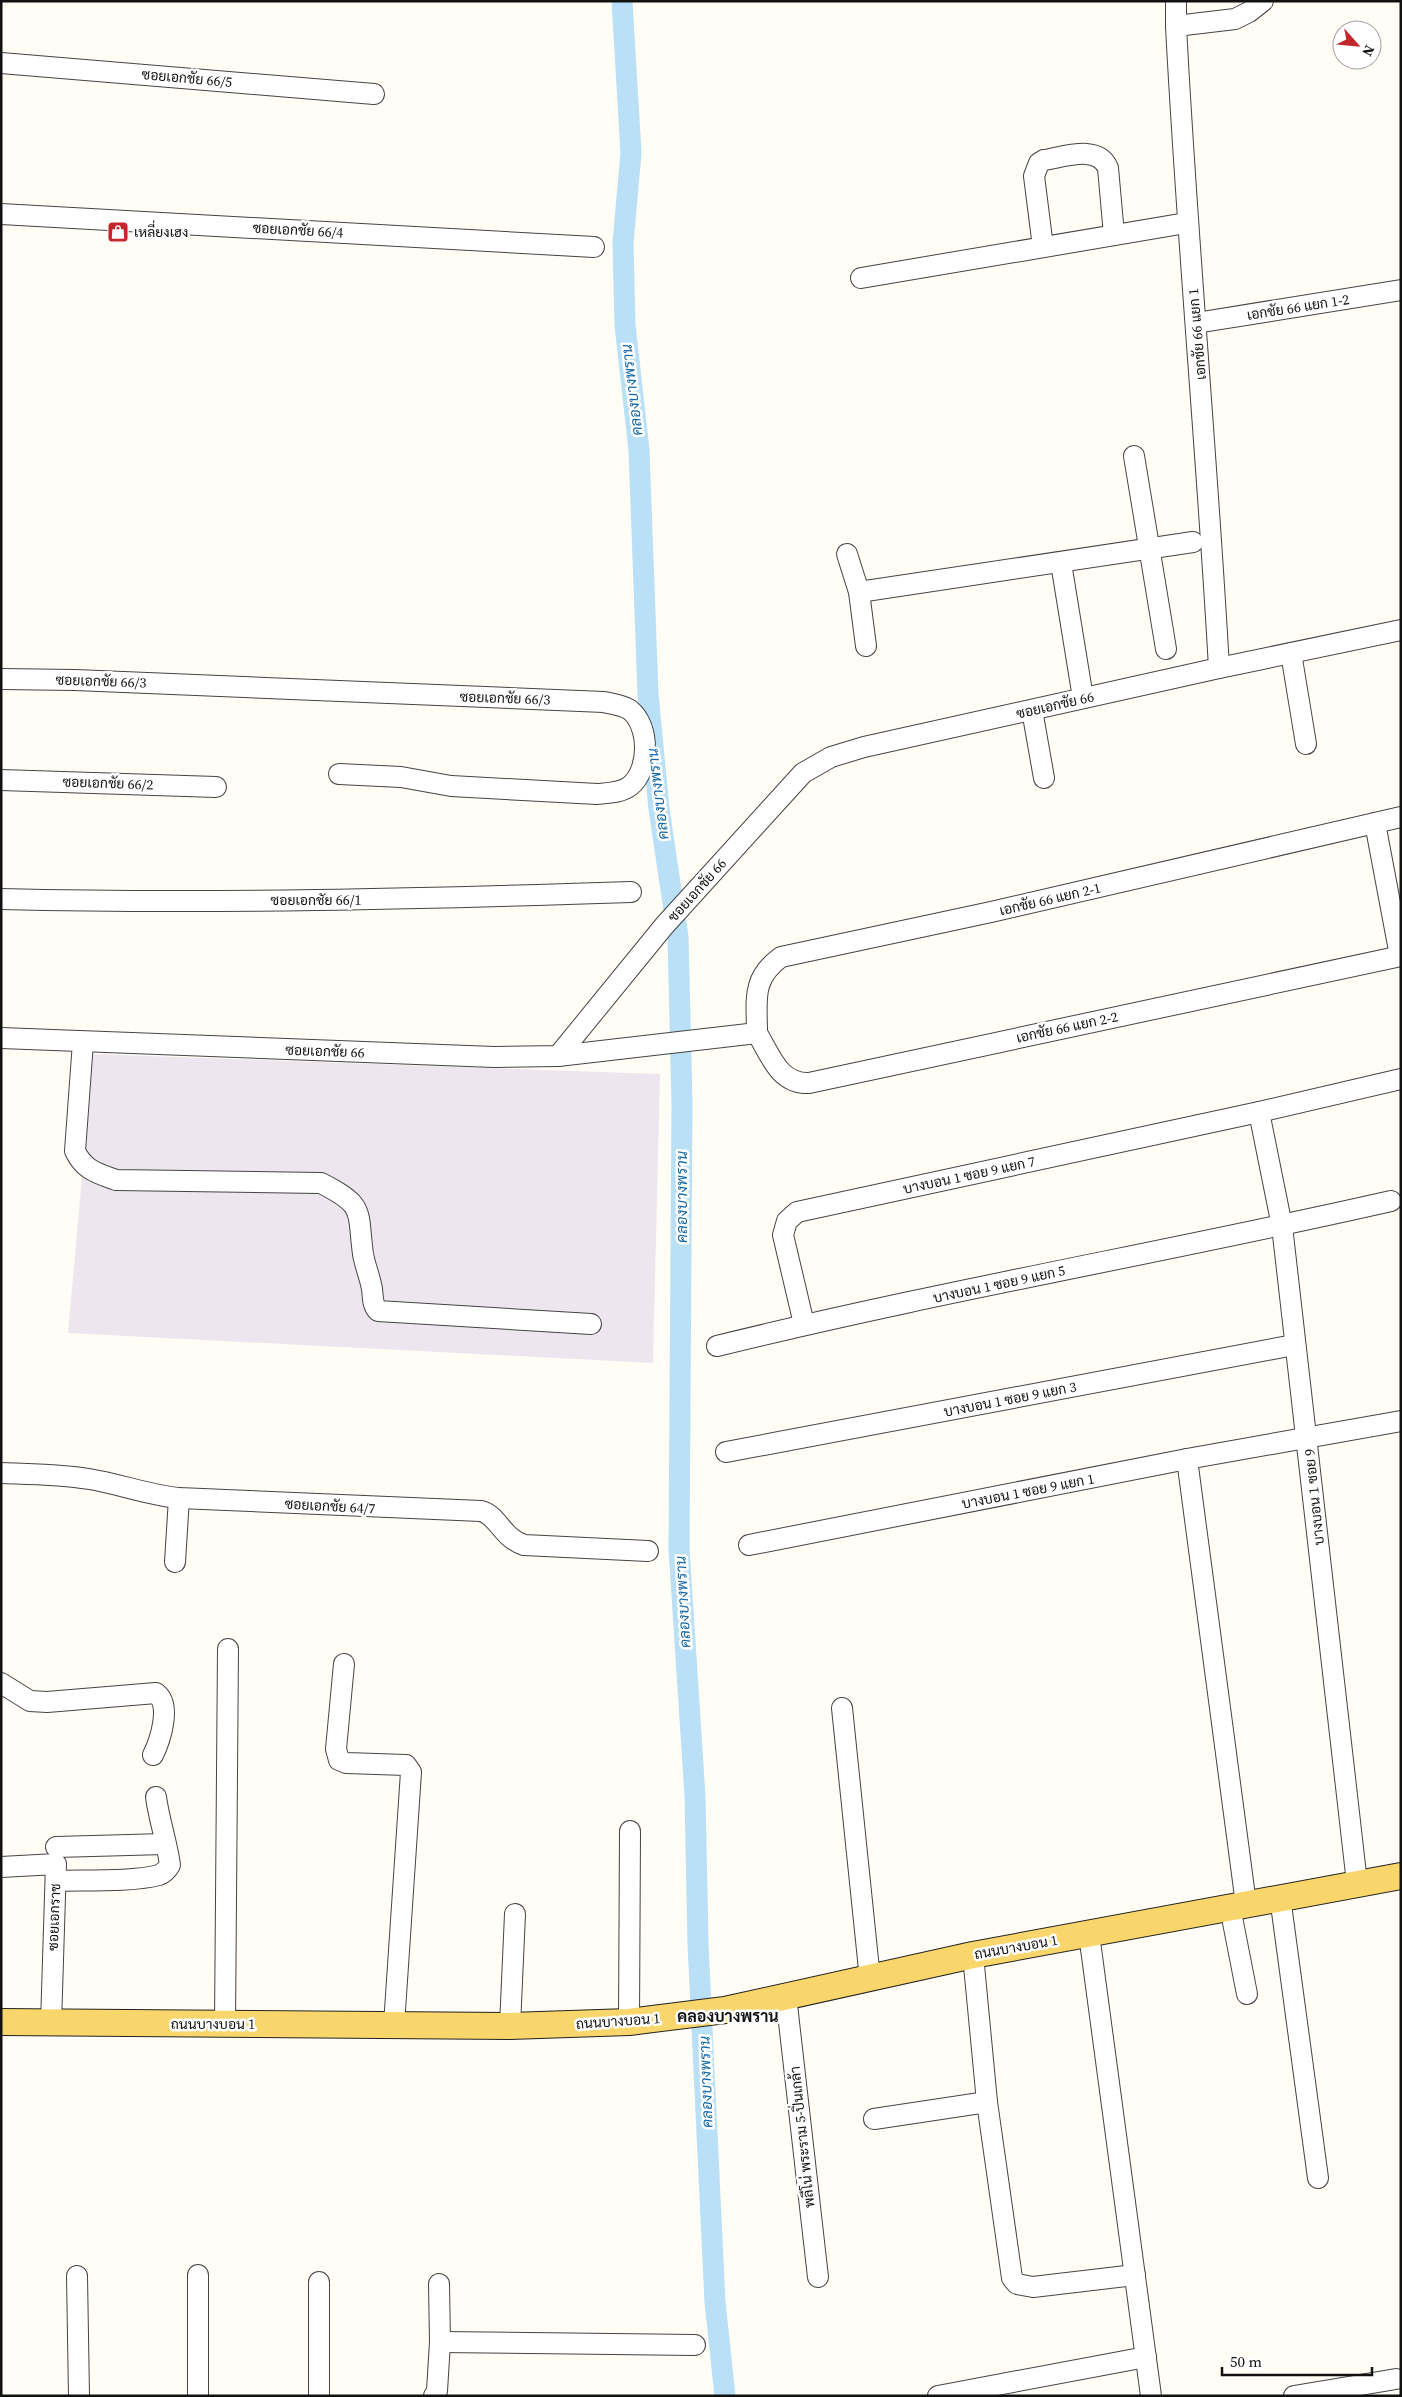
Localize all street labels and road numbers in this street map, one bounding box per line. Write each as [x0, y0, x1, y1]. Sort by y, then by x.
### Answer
street label: ซอยเอกชัย 66/5 [141, 64, 233, 92]
street label: ซอยเอกชัย 66/4 [252, 218, 344, 242]
street label: เอกชัย 66 แยก 1 [1183, 287, 1211, 381]
street label: เอกชัย 66 แยก 1-2 [1245, 289, 1351, 325]
street label: ซอยเอกชัย 66/3 [55, 669, 147, 693]
street label: ซอยเอกชัย 66/3 [459, 686, 551, 710]
street label: ซอยเอกชัย 66 [1014, 686, 1096, 724]
street label: ซอยเอกชัย 66/2 [62, 771, 154, 795]
street label: ซอยเอกชัย 66 [663, 854, 731, 926]
street label: เอกชัย 66 แยก 2-1 [997, 878, 1103, 920]
street label: ซอยเอกชัย 66/1 [271, 890, 361, 910]
street label: เอกชัย 66 แยก 2-2 [1014, 1006, 1120, 1048]
street label: ซอยเอกชัย 66 [285, 1040, 365, 1062]
street label: บางบอน 1 ซอย 9 แยก 7 [901, 1151, 1037, 1199]
street label: บางบอน 1 ซอย 9 แยก 5 [931, 1260, 1067, 1308]
street label: บางบอน 1 ซอย 9 แยก 3 [942, 1376, 1078, 1422]
street label: บางบอน 1 ซอย 9 [1299, 1448, 1329, 1546]
street label: บางบอน 1 ซอย 9 แยก 1 [960, 1468, 1096, 1514]
street label: ซอยเอกชัย 64/7 [284, 1494, 376, 1518]
street label: ซอยเอกราช [43, 1883, 65, 1951]
street label: ถนนบางบอน 1 [973, 1930, 1059, 1964]
street label: ถนนบางบอน 1 [575, 2008, 661, 2034]
street label: ถนนบางบอน 1 [171, 2014, 255, 2034]
street label: พลีโน่ พระราม 5-ปิ่นเกล้า [783, 2065, 819, 2209]

